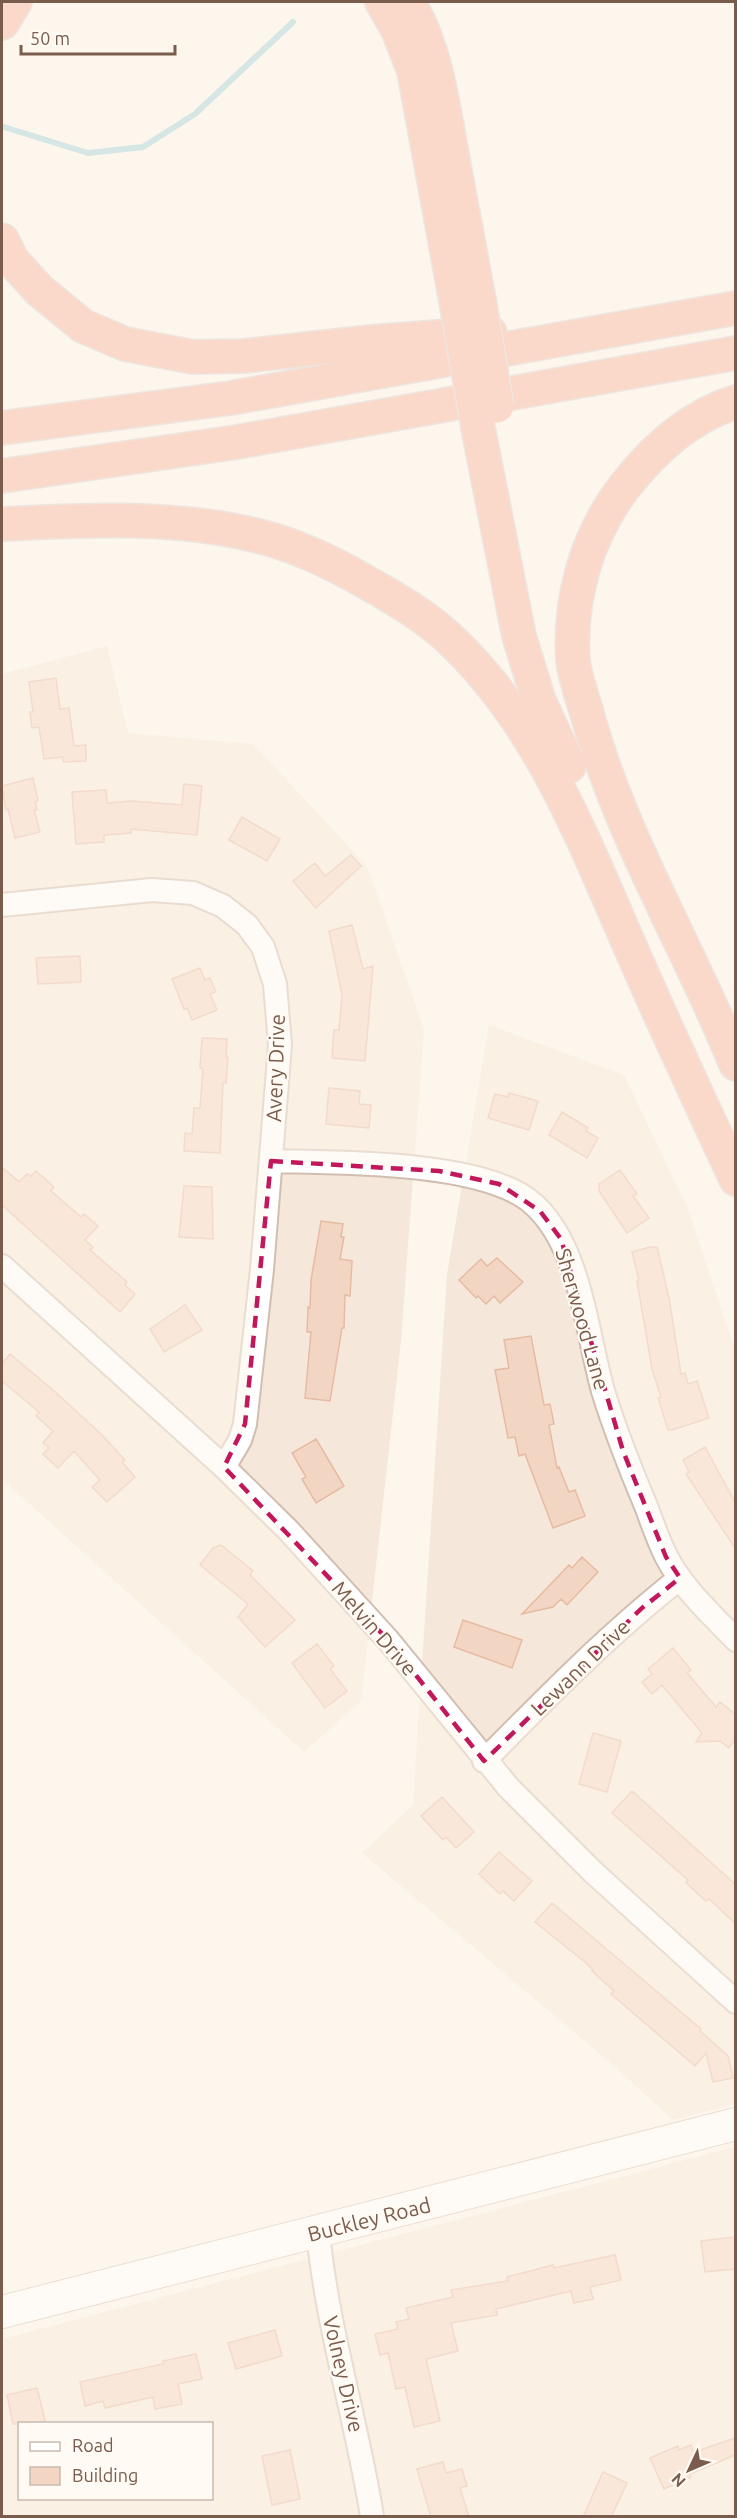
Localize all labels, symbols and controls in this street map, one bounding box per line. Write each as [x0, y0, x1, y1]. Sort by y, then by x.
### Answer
scale bar [21, 18, 176, 56]
text: 50 m [30, 28, 70, 48]
street label: Avery Drive [261, 1014, 289, 1122]
street label: Sherwood Lane [551, 1246, 615, 1392]
street label: Melvin Drive [328, 1576, 422, 1680]
street label: Lewann Drive [526, 1614, 634, 1720]
street label: Buckley Road [305, 2192, 433, 2246]
street label: Volney Drive [319, 2314, 369, 2434]
legend [18, 2422, 213, 2500]
text: Road [72, 2435, 114, 2455]
north arrow [659, 2440, 719, 2500]
text: Building [72, 2465, 138, 2485]
text: N [668, 2470, 689, 2491]

